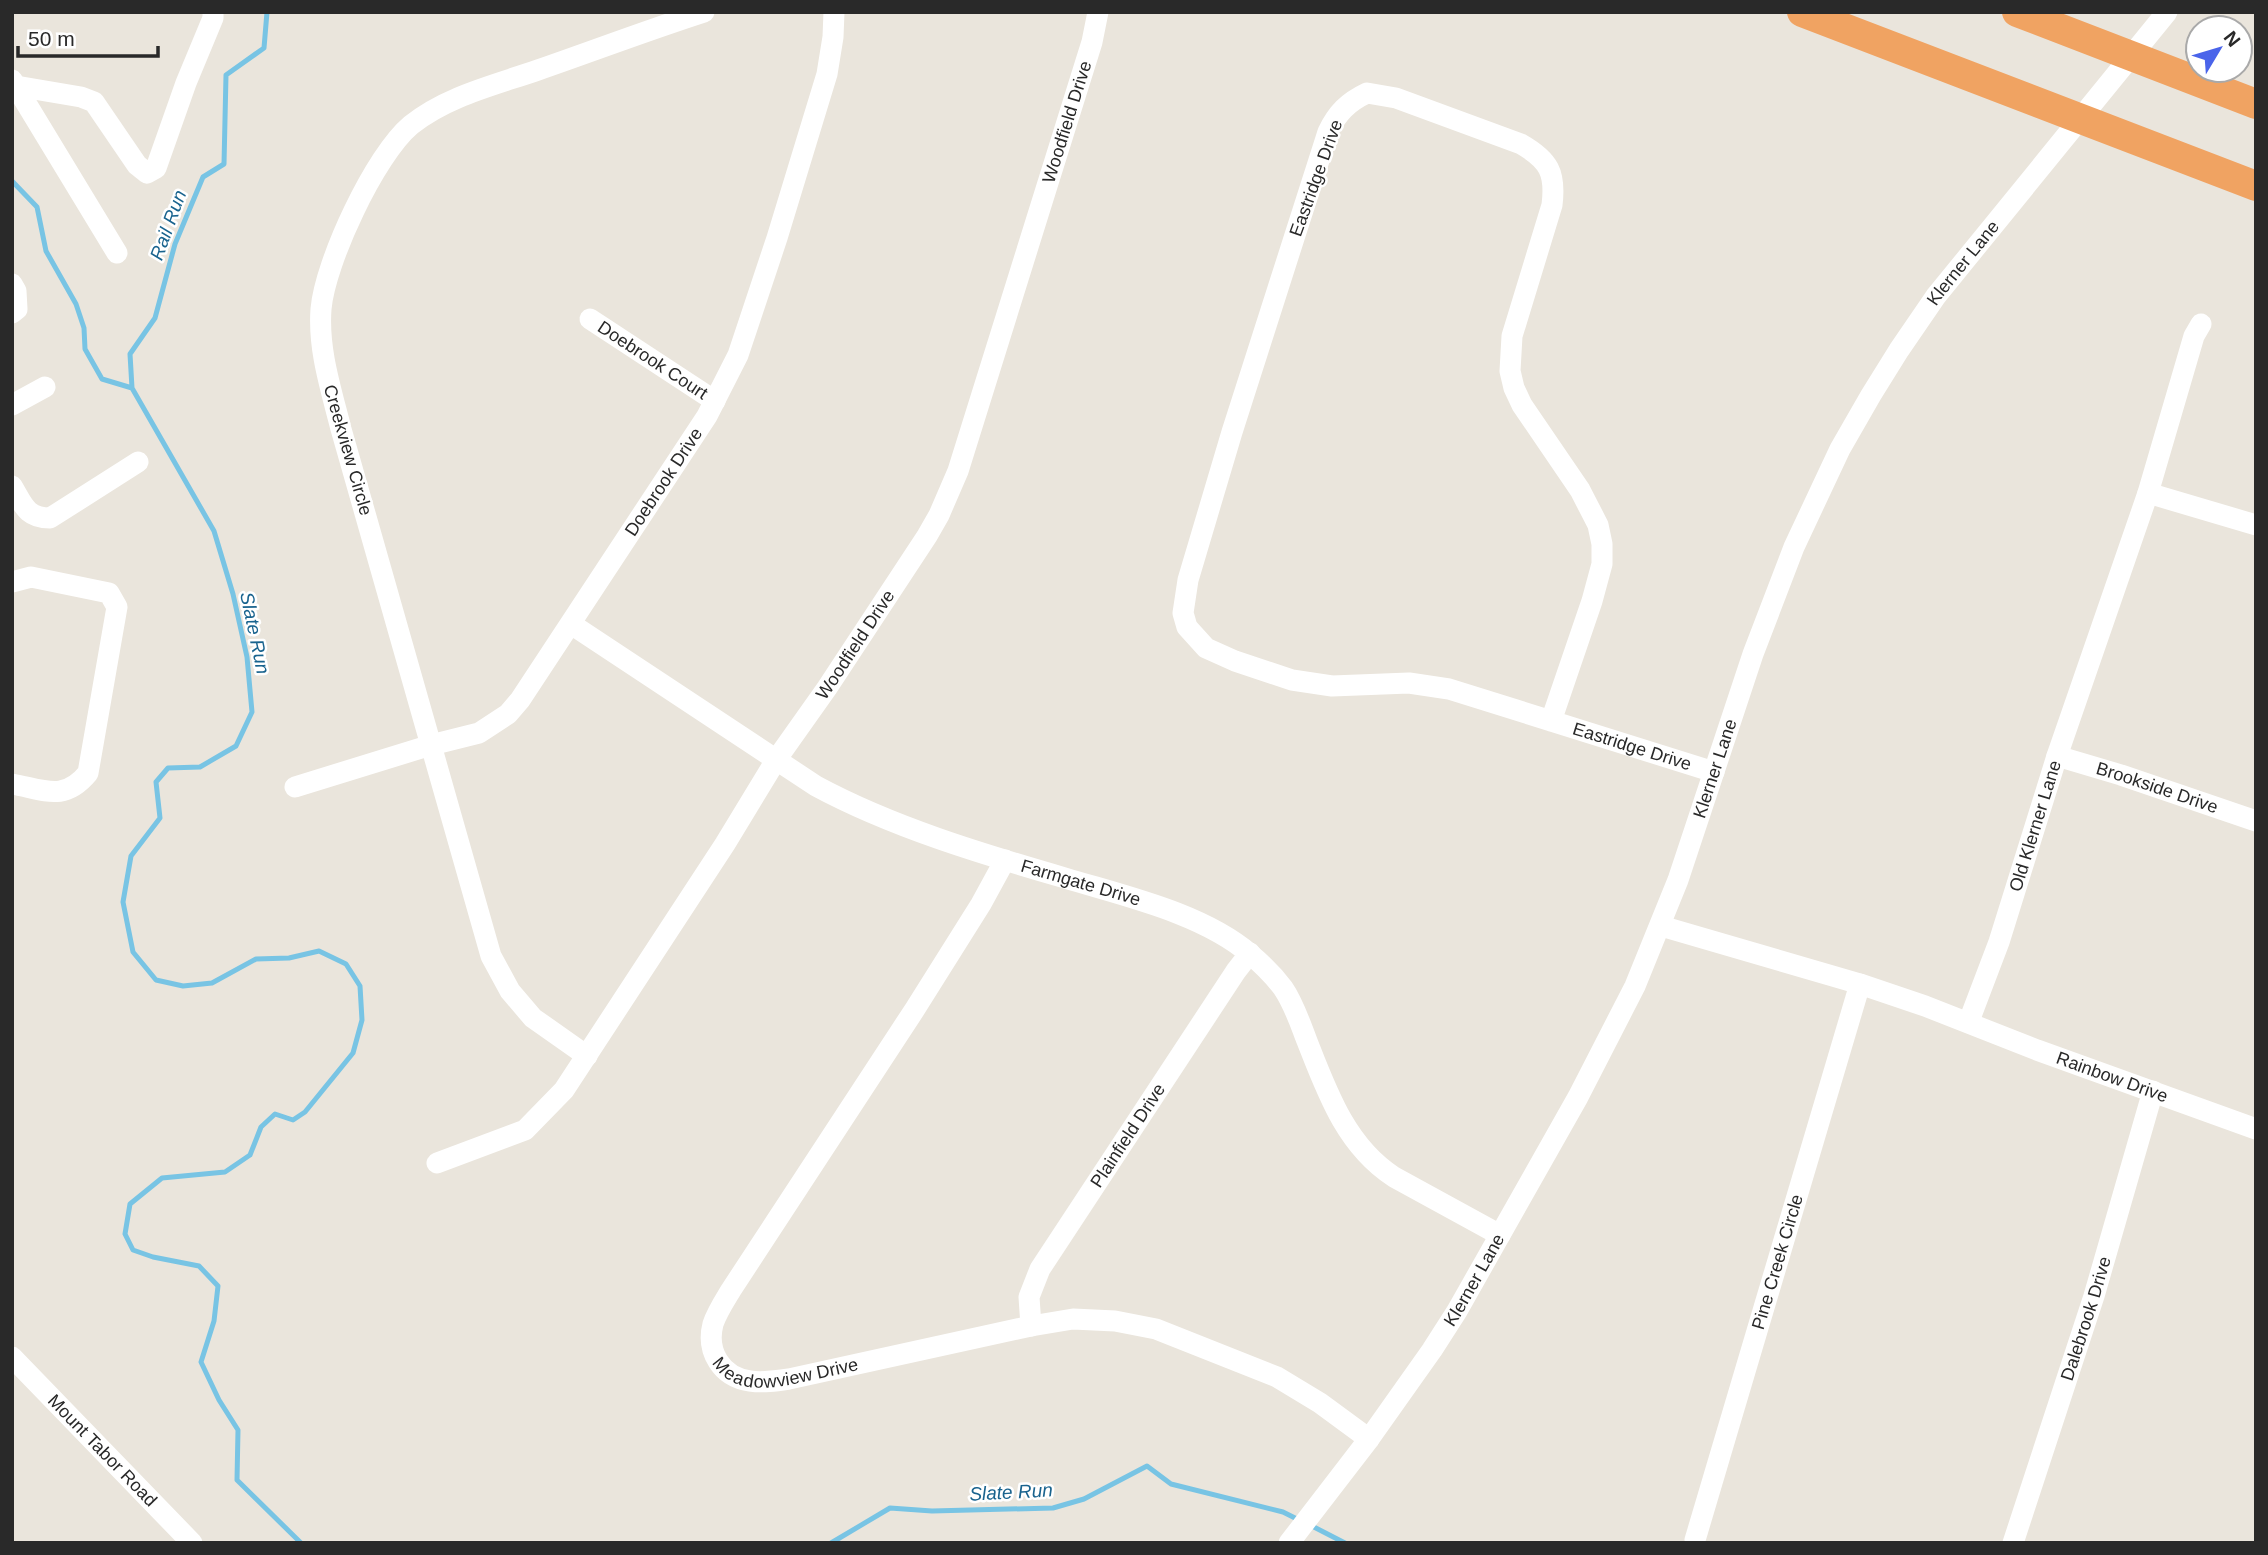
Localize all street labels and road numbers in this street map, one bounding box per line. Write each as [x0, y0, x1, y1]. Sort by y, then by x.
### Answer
street label: Woodfield Drive [1039, 59, 1095, 186]
street label: Eastridge Drive [1286, 117, 1346, 239]
street label: Klerner Lane [1923, 217, 2003, 309]
street label: Doebrook Court [594, 317, 711, 403]
street label: Creekview Circle [320, 382, 376, 518]
street label: Doebrook Drive [621, 424, 706, 540]
street label: Woodfield Drive [812, 586, 899, 703]
street label: Klerner Lane [1689, 716, 1741, 821]
street label: Eastridge Drive [1570, 718, 1694, 774]
street label: Old Klerner Lane [2005, 758, 2065, 894]
street label: Brookside Drive [2094, 758, 2221, 817]
street label: Farmgate Drive [1019, 856, 1143, 910]
street label: Rainbow Drive [2054, 1048, 2170, 1106]
street label: Plainfield Drive [1086, 1080, 1169, 1191]
street label: Pine Creek Circle [1748, 1192, 1807, 1332]
street label: Klerner Lane [1440, 1230, 1509, 1330]
street label: Dalebrook Drive [2057, 1254, 2115, 1383]
street label: Meadowview Drive [708, 1353, 860, 1392]
street label: Mount Tabor Road [44, 1390, 161, 1510]

